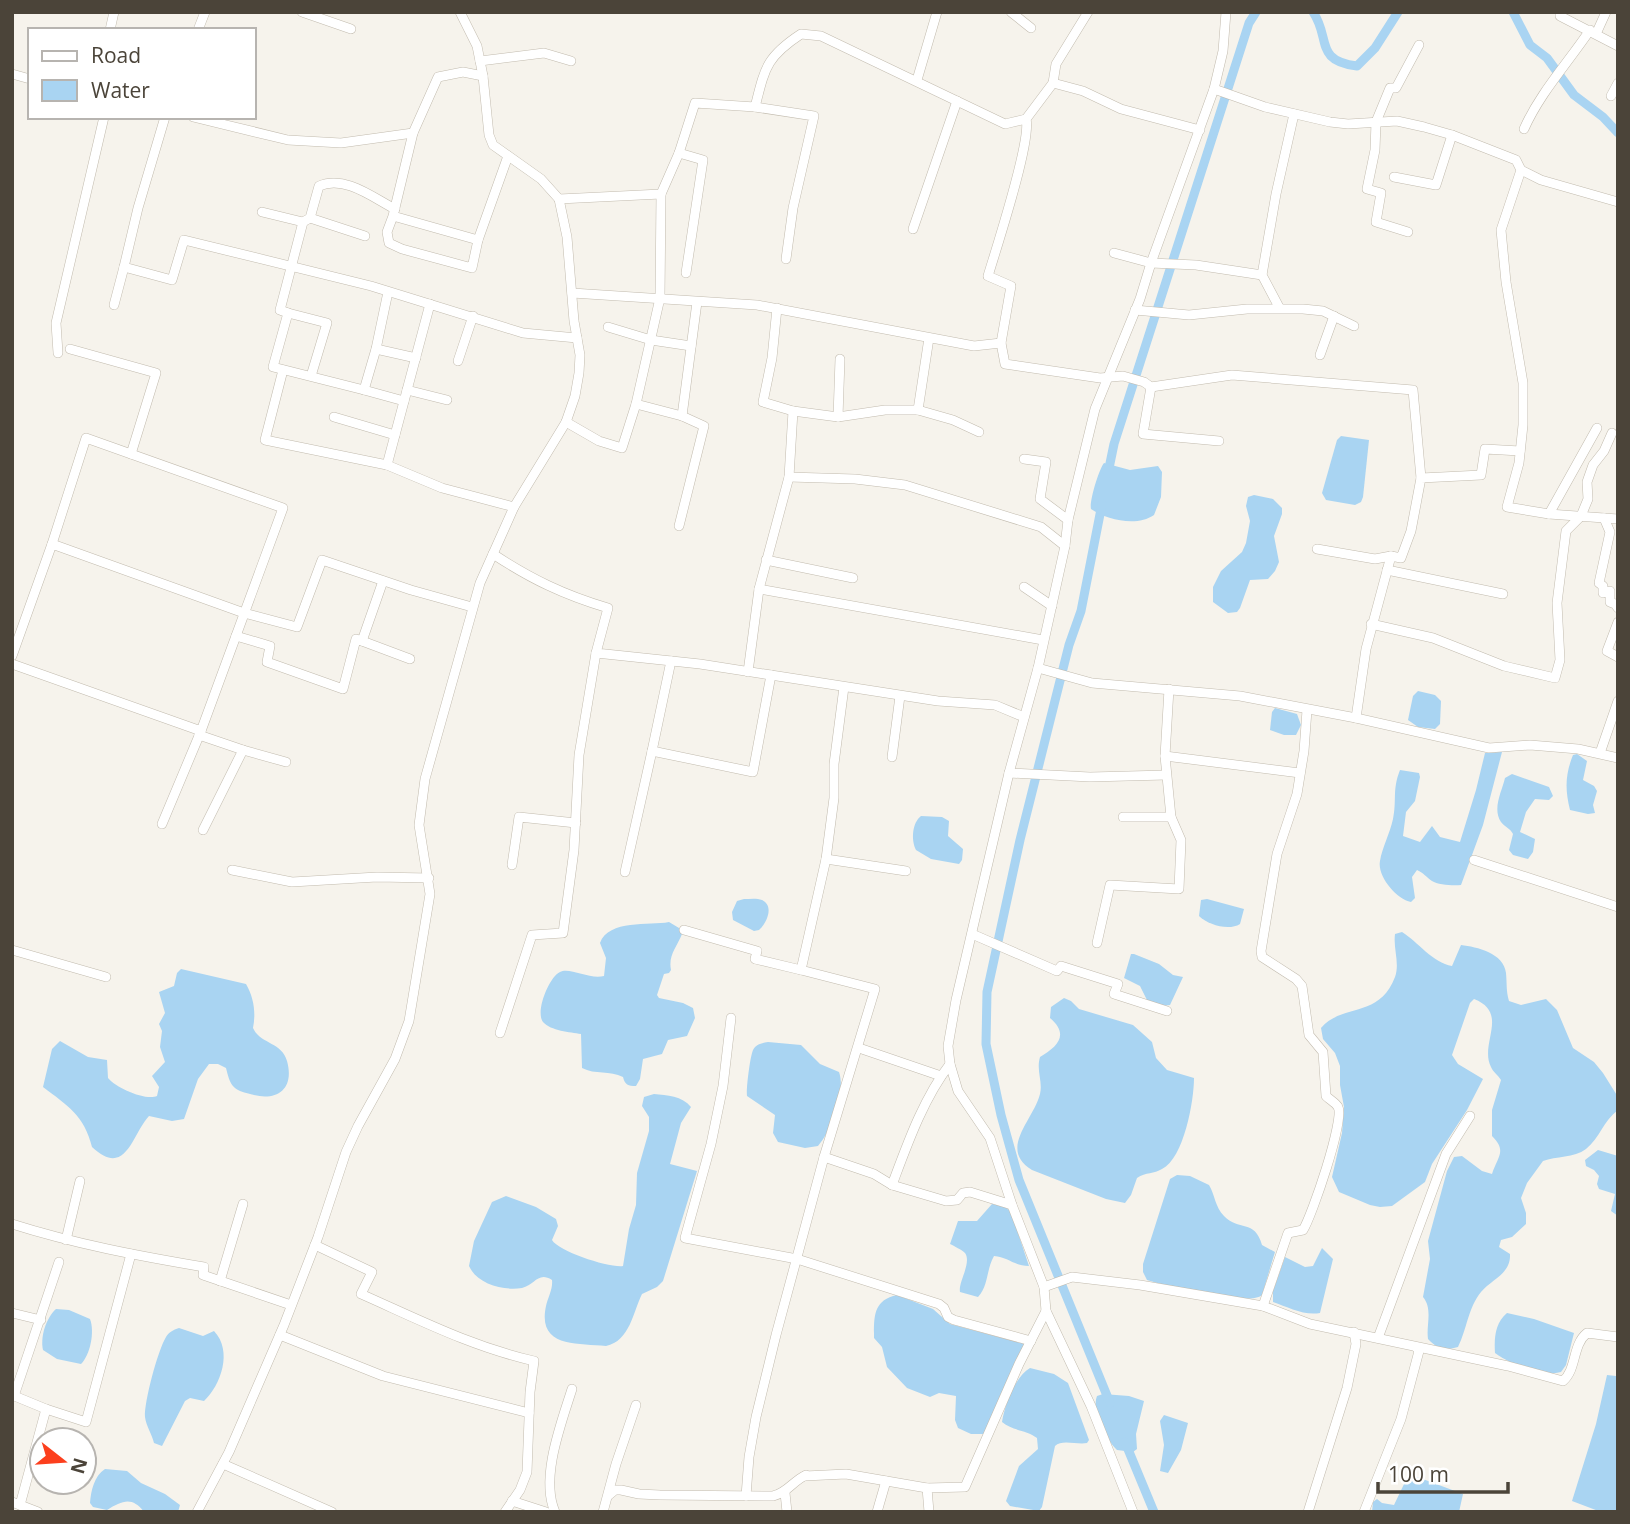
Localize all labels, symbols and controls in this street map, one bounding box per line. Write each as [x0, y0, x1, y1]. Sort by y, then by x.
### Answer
legend [28, 28, 256, 119]
text: Road [91, 41, 141, 69]
text: Water [91, 76, 150, 104]
north arrow [28, 1426, 98, 1496]
scale bar [1378, 1450, 1508, 1494]
text: N [65, 1455, 94, 1477]
text: 100 m [1388, 1460, 1449, 1488]

